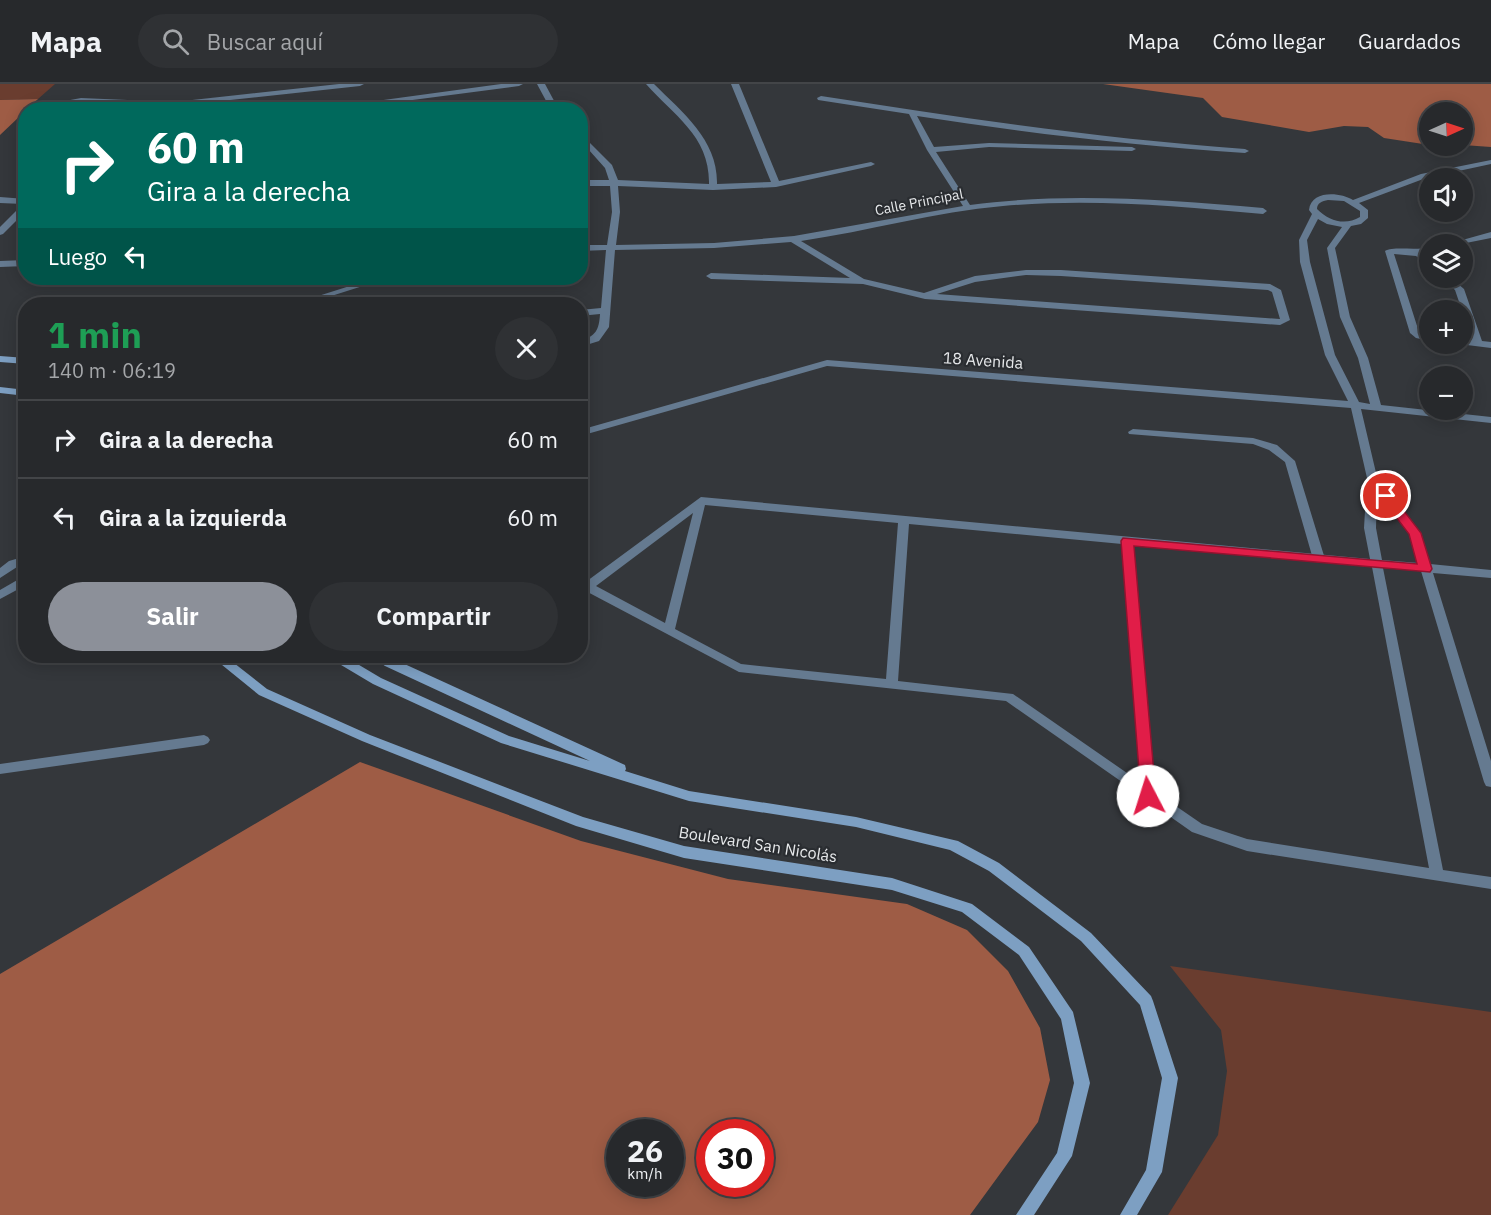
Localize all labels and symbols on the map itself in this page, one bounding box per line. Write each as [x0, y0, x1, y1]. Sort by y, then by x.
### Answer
north arrow [1419, 102, 1473, 156]
street label: Calle Principal [873, 185, 965, 219]
street label: 18 Avenida [942, 347, 1024, 373]
pin [1360, 470, 1411, 521]
position arrow [1116, 764, 1180, 828]
street label: Boulevard San Nicolás [677, 822, 839, 866]
speed limit sign: 30 [696, 1119, 774, 1197]

